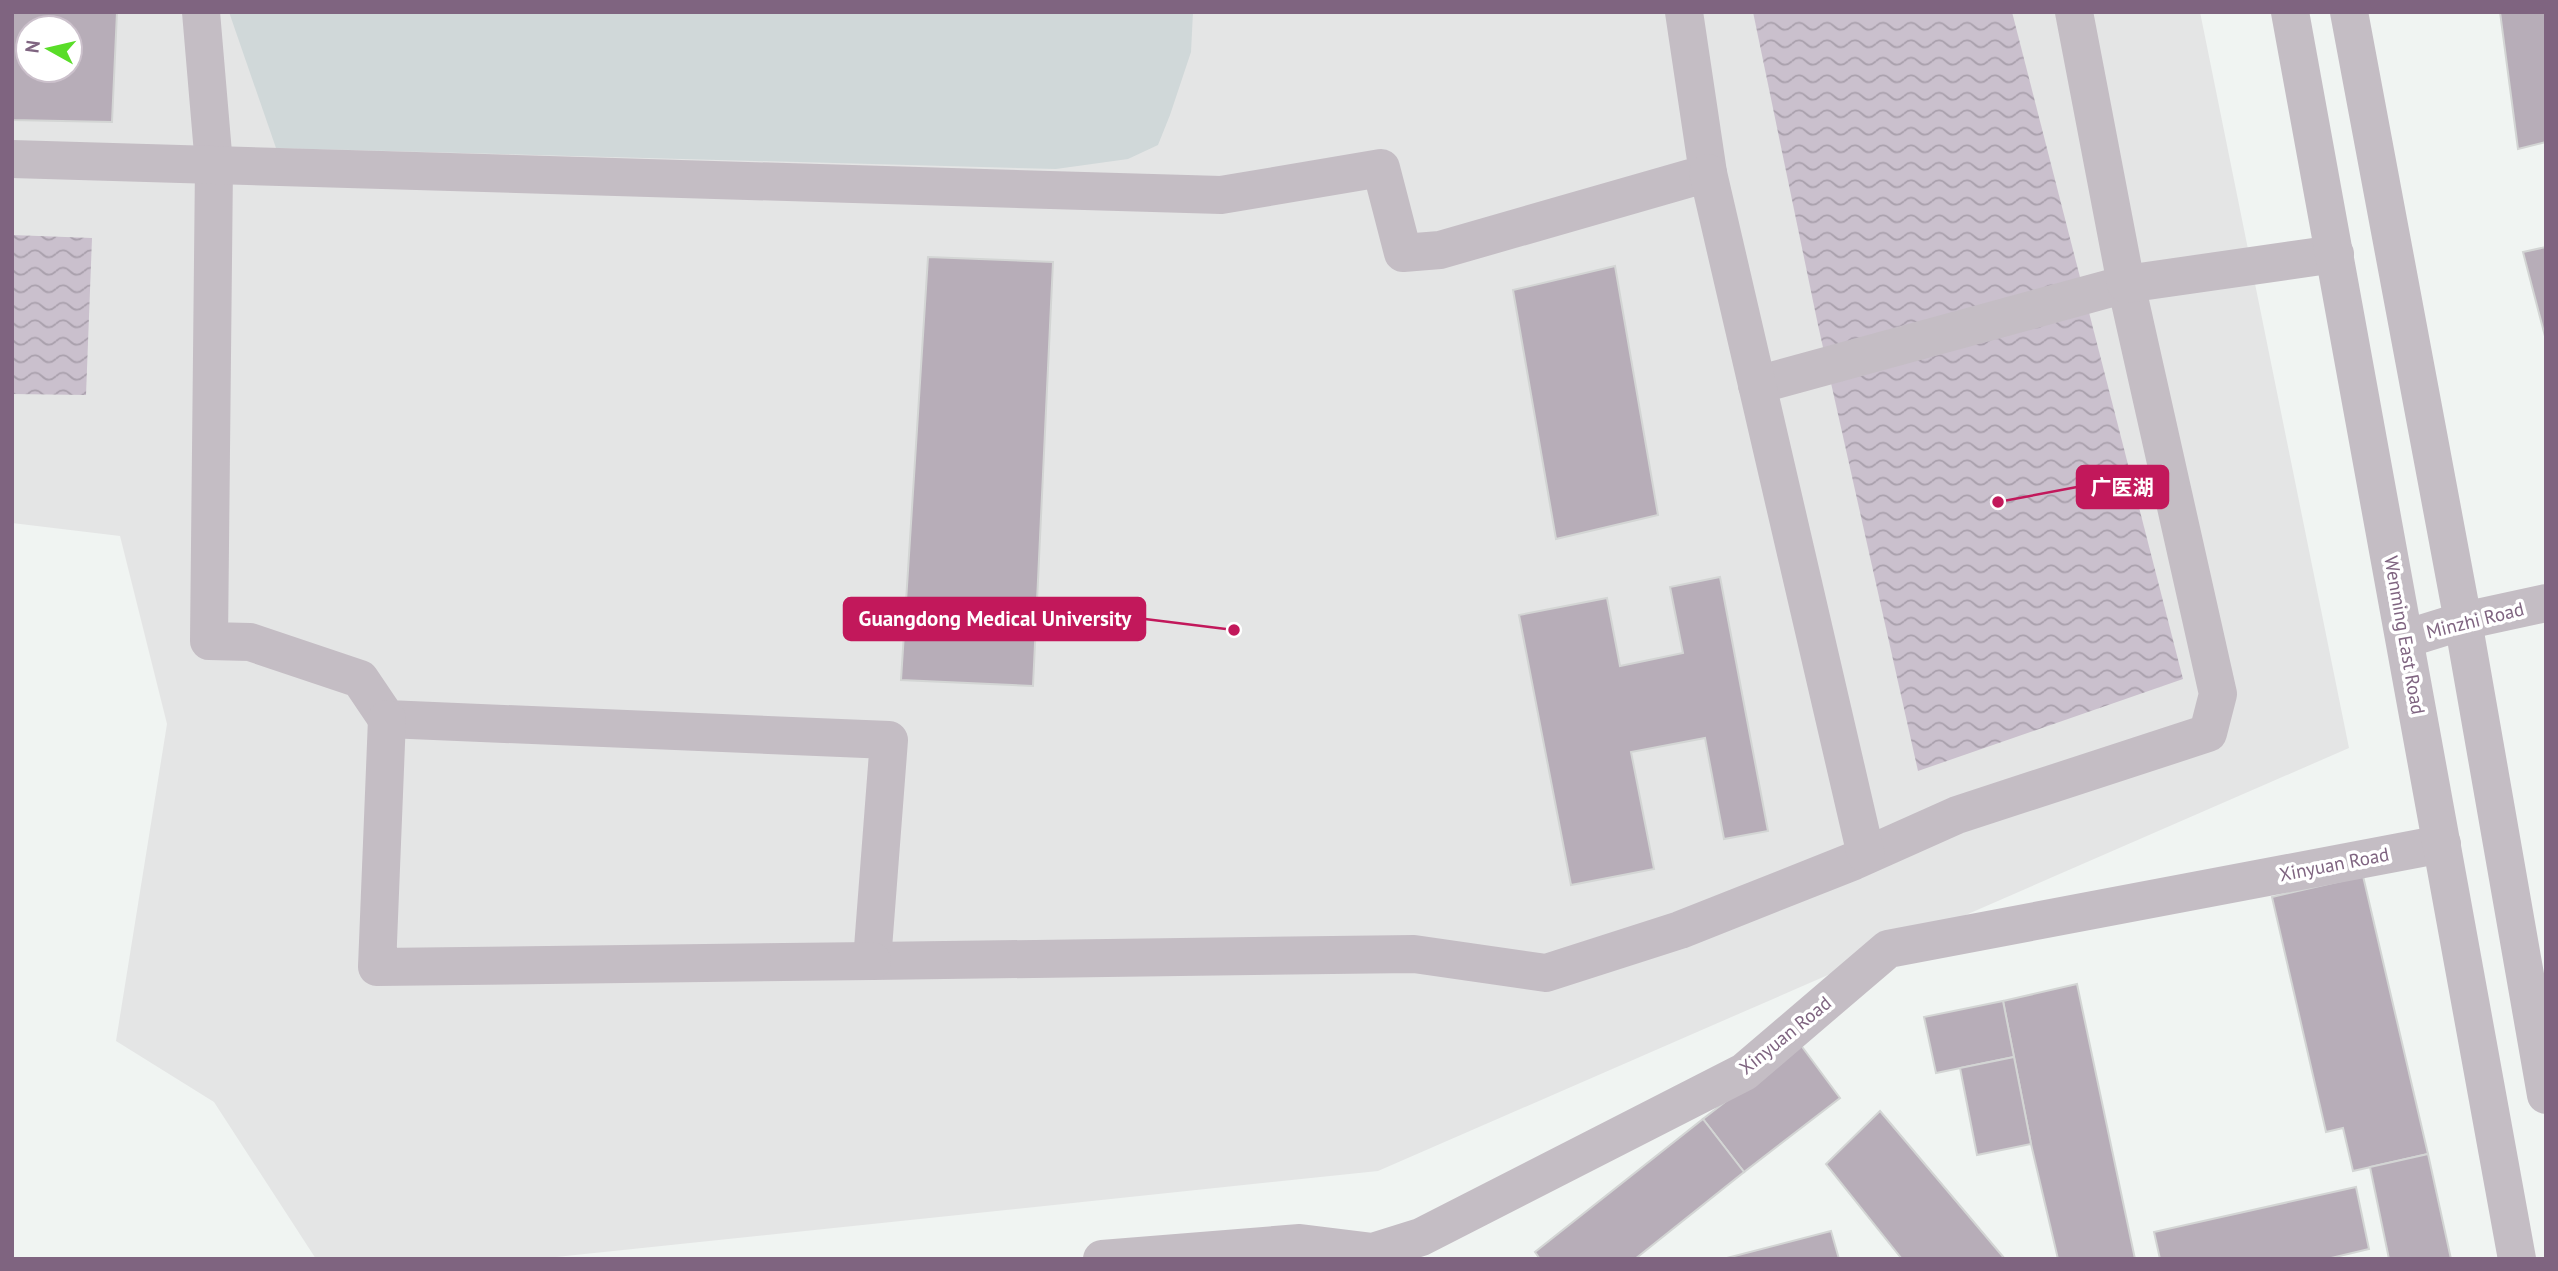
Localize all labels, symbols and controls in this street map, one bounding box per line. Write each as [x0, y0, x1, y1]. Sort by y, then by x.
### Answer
north arrow [14, 14, 84, 84]
text: N [19, 39, 45, 54]
callout: 广医湖 [2077, 466, 2168, 508]
text: 广医湖 [2091, 474, 2154, 501]
street label: Wenming East Road [2379, 554, 2431, 716]
street label: Minzhi Road [2424, 596, 2526, 644]
callout: Guangdong Medical University [844, 598, 1145, 640]
text: Guangdong Medical University [859, 605, 1132, 632]
street label: Xinyuan Road [2277, 842, 2391, 886]
street label: Xinyuan Road [1734, 991, 1836, 1079]

